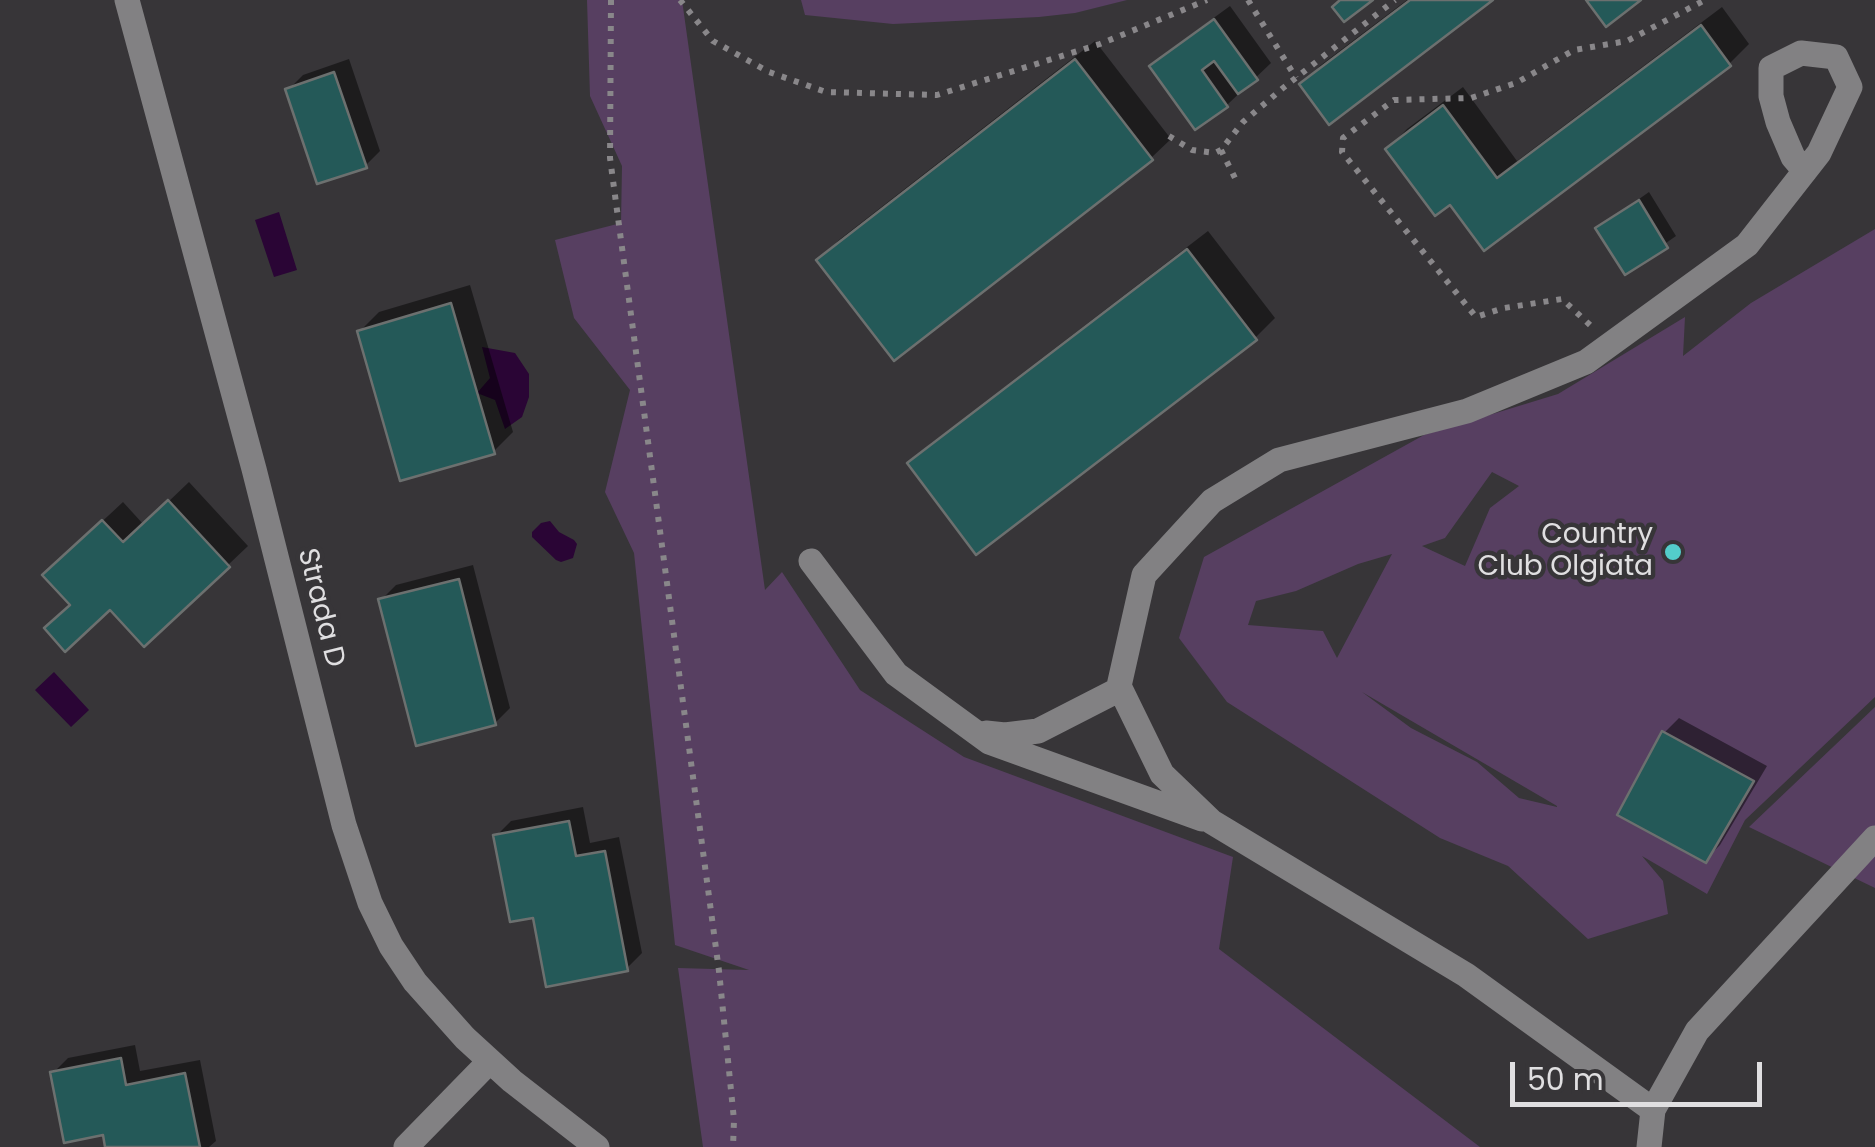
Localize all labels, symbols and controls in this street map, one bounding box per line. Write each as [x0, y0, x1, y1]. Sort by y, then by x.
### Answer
place label: Country Club Olgiata [1477, 519, 1653, 585]
marker: Country Club Olgiata [1662, 541, 1684, 563]
street label: Strada D [289, 545, 351, 671]
scale bar [1515, 1042, 1768, 1104]
text: 50 m [1527, 1058, 1604, 1101]

